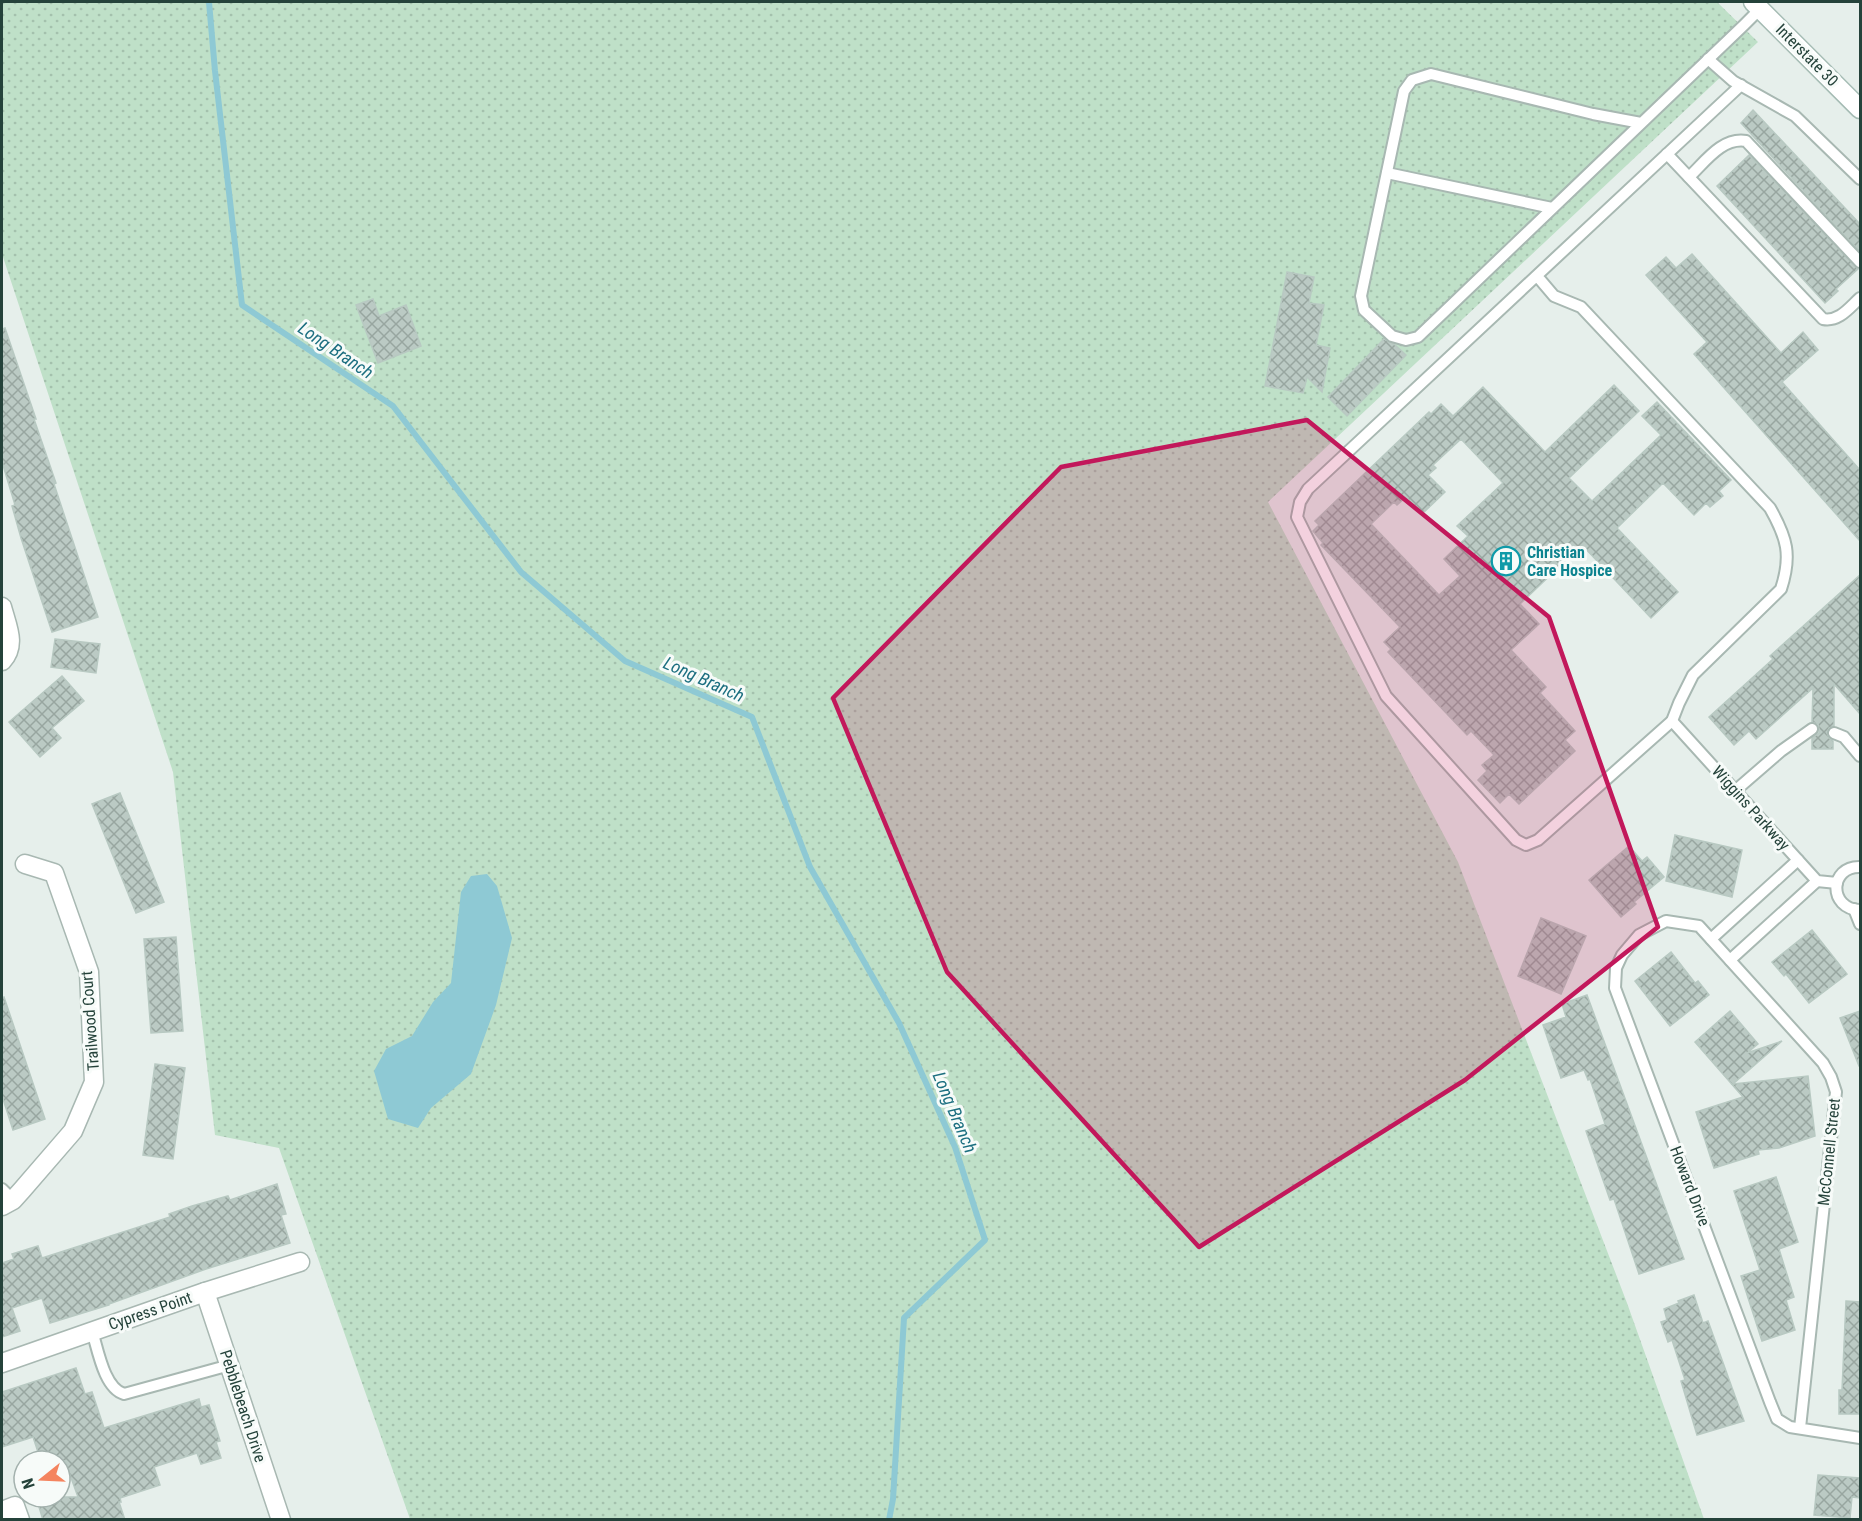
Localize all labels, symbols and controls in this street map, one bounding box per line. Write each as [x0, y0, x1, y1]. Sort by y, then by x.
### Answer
street label: Interstate 30 [1772, 20, 1842, 90]
water label: Long Branch [294, 317, 378, 383]
place label: Christian Care Hospice [1527, 543, 1613, 580]
building icon: Christian Care Hospice [1490, 545, 1522, 577]
water label: Long Branch [660, 652, 748, 706]
street label: Wiggins Parkway [1708, 762, 1794, 854]
street label: Trailwood Court [77, 970, 103, 1072]
water label: Long Branch [929, 1068, 981, 1156]
street label: McConnell Street [1814, 1097, 1844, 1207]
street label: Howard Drive [1666, 1143, 1714, 1229]
street label: Cypress Point [106, 1288, 195, 1334]
street label: Pebblebeach Drive [216, 1347, 270, 1465]
north arrow [12, 1449, 72, 1509]
text: N [18, 1476, 39, 1491]

